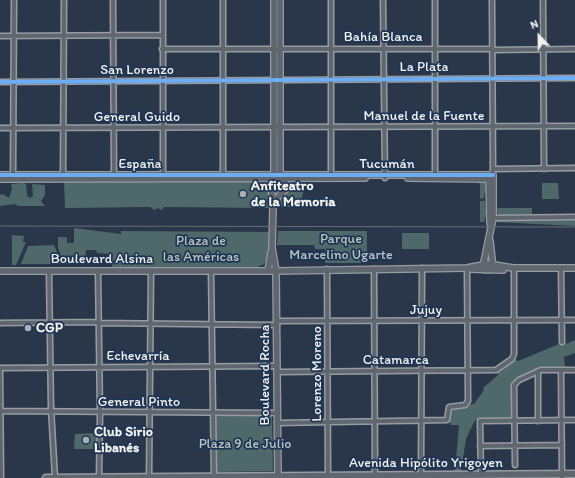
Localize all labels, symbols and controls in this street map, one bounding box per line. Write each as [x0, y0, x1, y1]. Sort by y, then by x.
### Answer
north arrow [519, 16, 559, 56]
text: N [528, 17, 540, 32]
street label: Bahía Blanca [344, 29, 422, 45]
street label: La Plata [400, 59, 448, 75]
street label: San Lorenzo [100, 62, 174, 78]
street label: Manuel de la Fuente [364, 108, 484, 124]
street label: General Guido [94, 109, 180, 125]
street label: España [119, 156, 161, 172]
street label: Tucumán [359, 156, 415, 172]
place label: Anfiteatro de la Memoria [251, 178, 336, 210]
marker: Anfiteatro de la Memoria [238, 189, 248, 199]
park label: Parque Marcelino Ugarte [289, 231, 393, 264]
park label: Plaza de las Américas [163, 233, 239, 266]
street label: Boulevard Alsina [51, 251, 153, 267]
street label: Jujuy [410, 302, 442, 318]
place label: CGP [36, 320, 63, 336]
marker: CGP [23, 323, 33, 333]
street label: Boulevard Rocha [257, 325, 273, 425]
street label: Lorenzo Moreno [309, 326, 325, 422]
street label: Echevarría [106, 348, 170, 364]
street label: Catamarca [363, 352, 429, 368]
street label: General Pinto [98, 394, 180, 410]
place label: Club Sirio Libanés [94, 424, 153, 456]
marker: Club Sirio Libanés [81, 435, 91, 445]
park label: Plaza 9 de Julio [199, 436, 291, 452]
street label: Avenida Hipólito Yrigoyen [349, 455, 503, 471]

